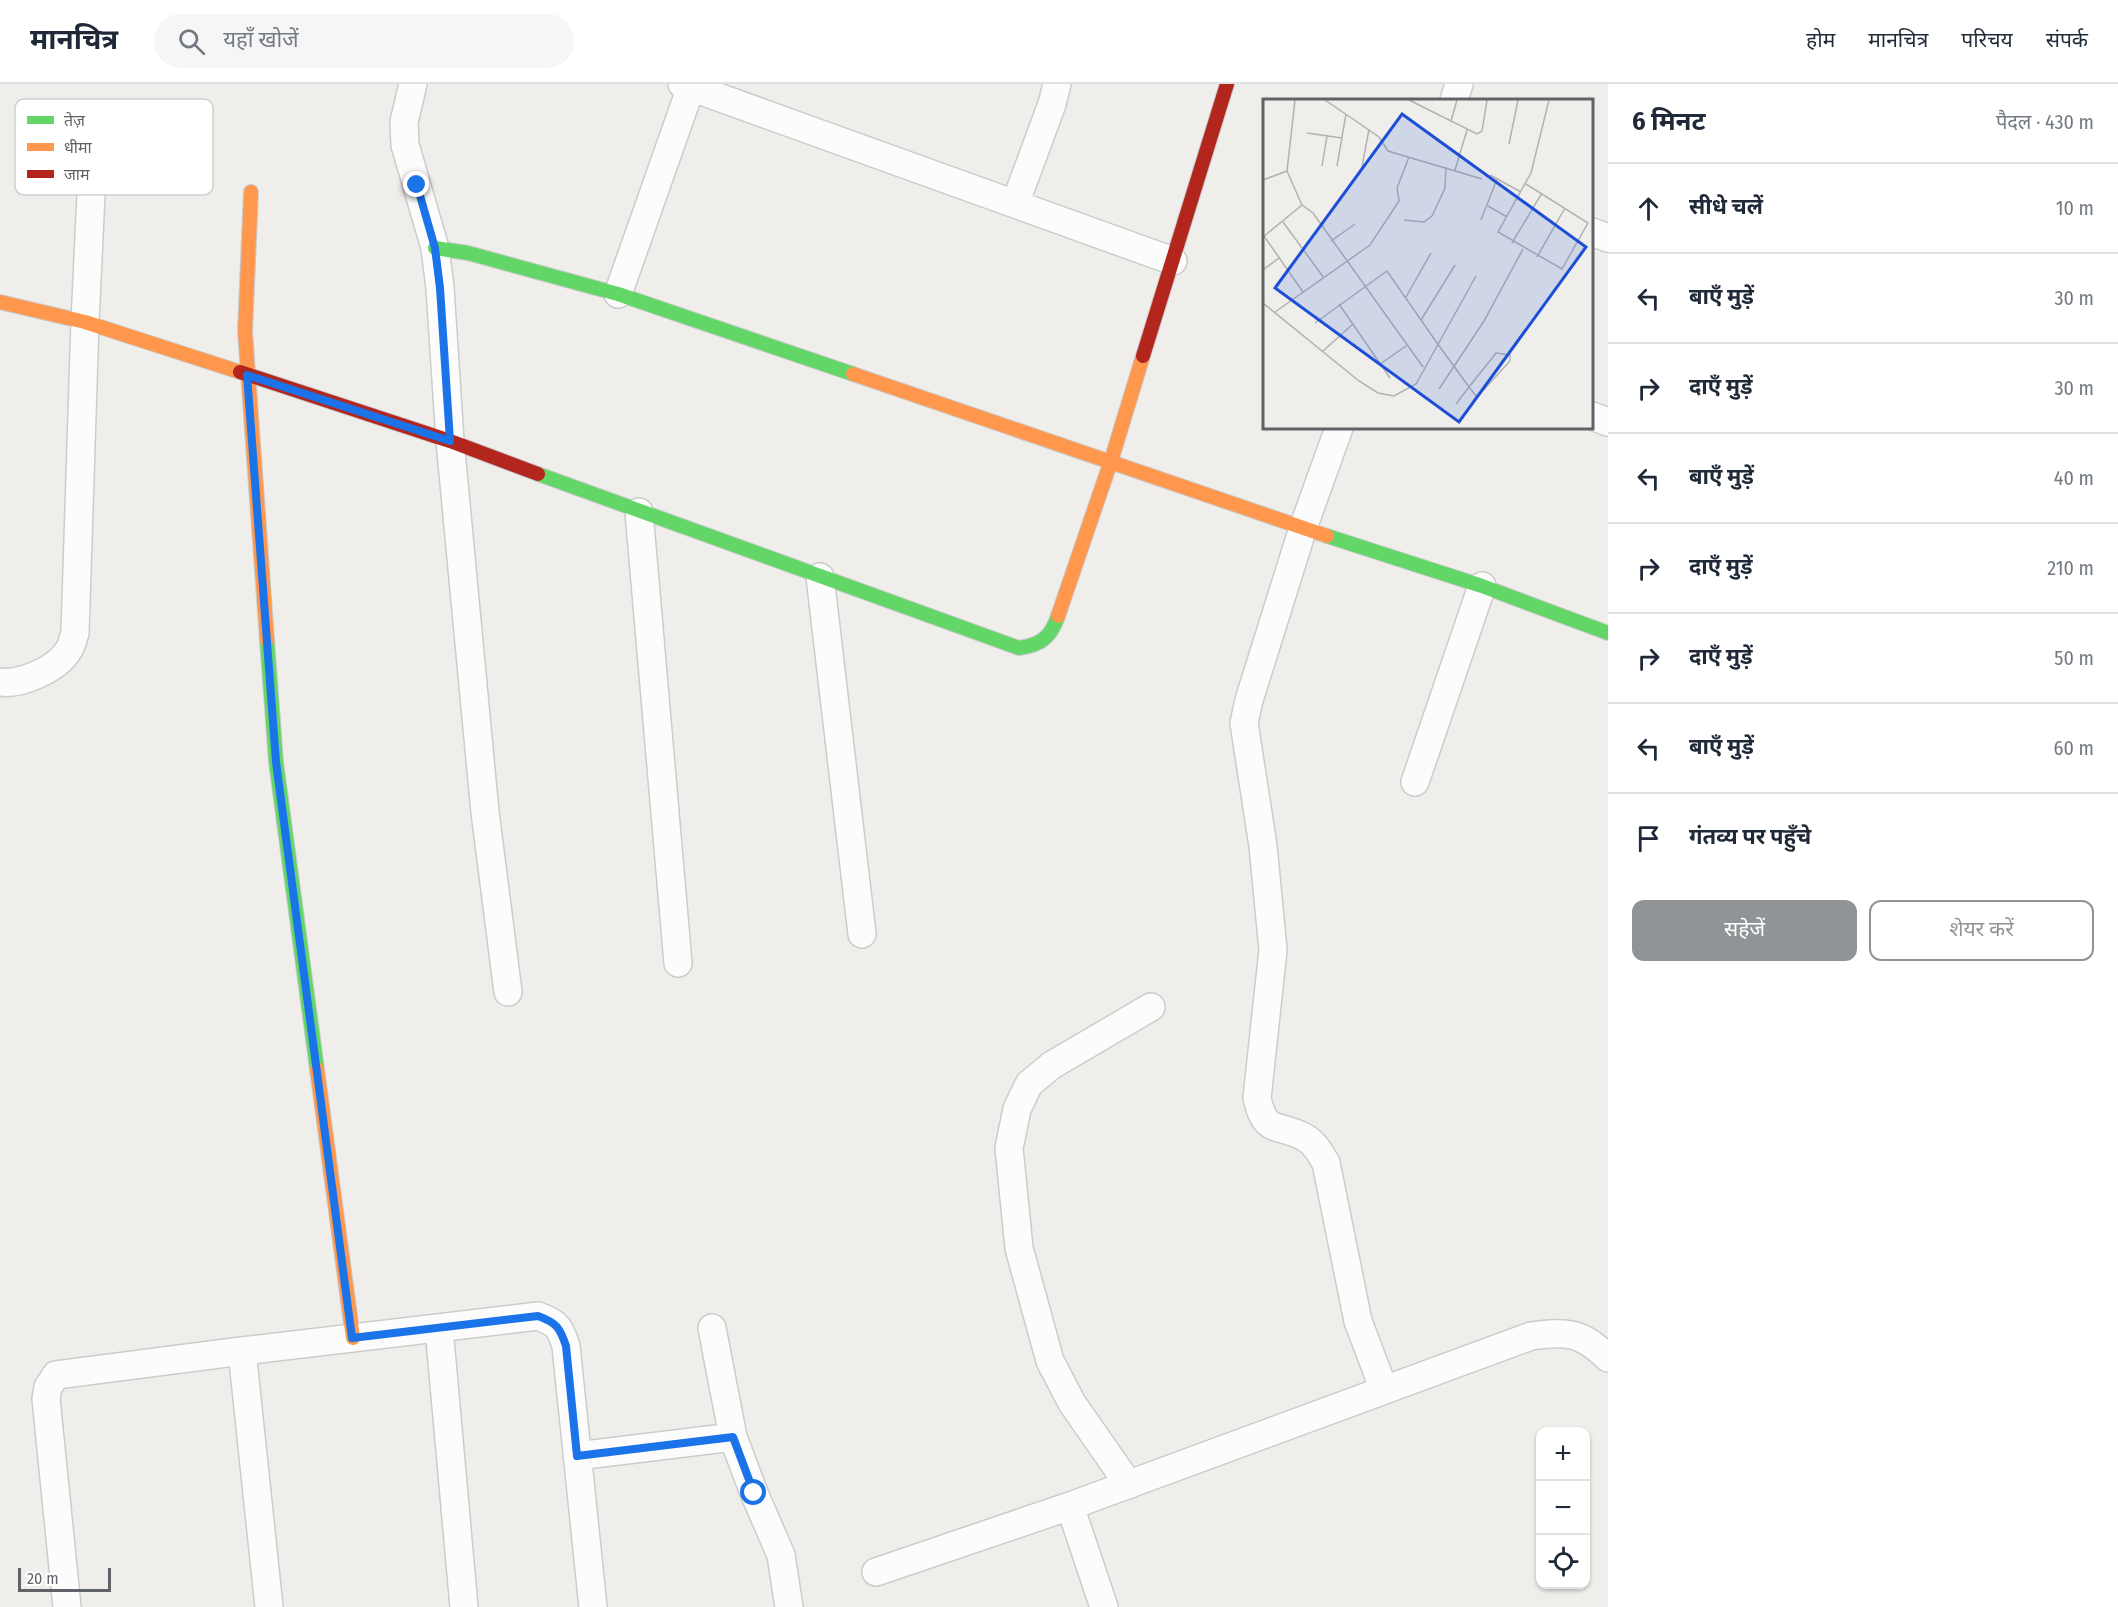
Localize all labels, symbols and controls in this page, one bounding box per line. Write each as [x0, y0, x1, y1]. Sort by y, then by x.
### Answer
search box [154, 14, 574, 68]
text: मानचित्र [30, 23, 118, 56]
icon: search [175, 25, 208, 58]
text: यहाँ खोजें [223, 26, 299, 53]
text: होम [1806, 27, 1835, 53]
text: मानचित्र [1868, 27, 1928, 53]
text: परिचय [1961, 27, 2013, 53]
text: संपर्क [2046, 27, 2088, 53]
legend [15, 99, 213, 195]
inset map [1263, 99, 1593, 429]
text: 6 मिनट [1632, 106, 1706, 137]
text: पैदल · 430 m [1996, 110, 2094, 134]
text: तेज़ [64, 111, 86, 130]
text: धीमा [64, 138, 93, 157]
text: जाम [64, 165, 90, 184]
route end [403, 171, 429, 197]
icon: ahead [1632, 192, 1665, 225]
text: सीधे चलें [1689, 193, 1763, 220]
text: 10 m [2056, 196, 2094, 220]
icon: left [1632, 282, 1665, 315]
text: बाएँ मुड़ें [1689, 283, 1754, 310]
text: 30 m [2054, 286, 2094, 310]
icon: right [1632, 372, 1665, 405]
text: दाएँ मुड़ें [1689, 373, 1753, 400]
text: 30 m [2054, 376, 2094, 400]
icon: left [1632, 462, 1665, 495]
text: बाएँ मुड़ें [1689, 463, 1754, 490]
text: 40 m [2054, 466, 2094, 490]
icon: right [1632, 552, 1665, 585]
text: दाएँ मुड़ें [1689, 553, 1753, 580]
text: 210 m [2047, 556, 2094, 580]
icon: right [1632, 642, 1665, 675]
text: दाएँ मुड़ें [1689, 643, 1753, 670]
text: 50 m [2054, 646, 2094, 670]
icon: left [1632, 732, 1665, 765]
text: बाएँ मुड़ें [1689, 733, 1754, 760]
text: 60 m [2054, 736, 2094, 760]
icon: arrive [1632, 822, 1665, 855]
text: गंतव्य पर पहुँचे [1689, 823, 1811, 850]
button: सहेजें [1632, 900, 1857, 961]
button: शेयर करें [1869, 900, 2094, 961]
map controls [1536, 1427, 1590, 1589]
button: + [1536, 1427, 1590, 1481]
route start [740, 1479, 766, 1505]
button: − [1536, 1481, 1590, 1535]
button: locate [1536, 1535, 1590, 1589]
scale bar [18, 1565, 111, 1592]
text: 20 m [27, 1569, 58, 1588]

